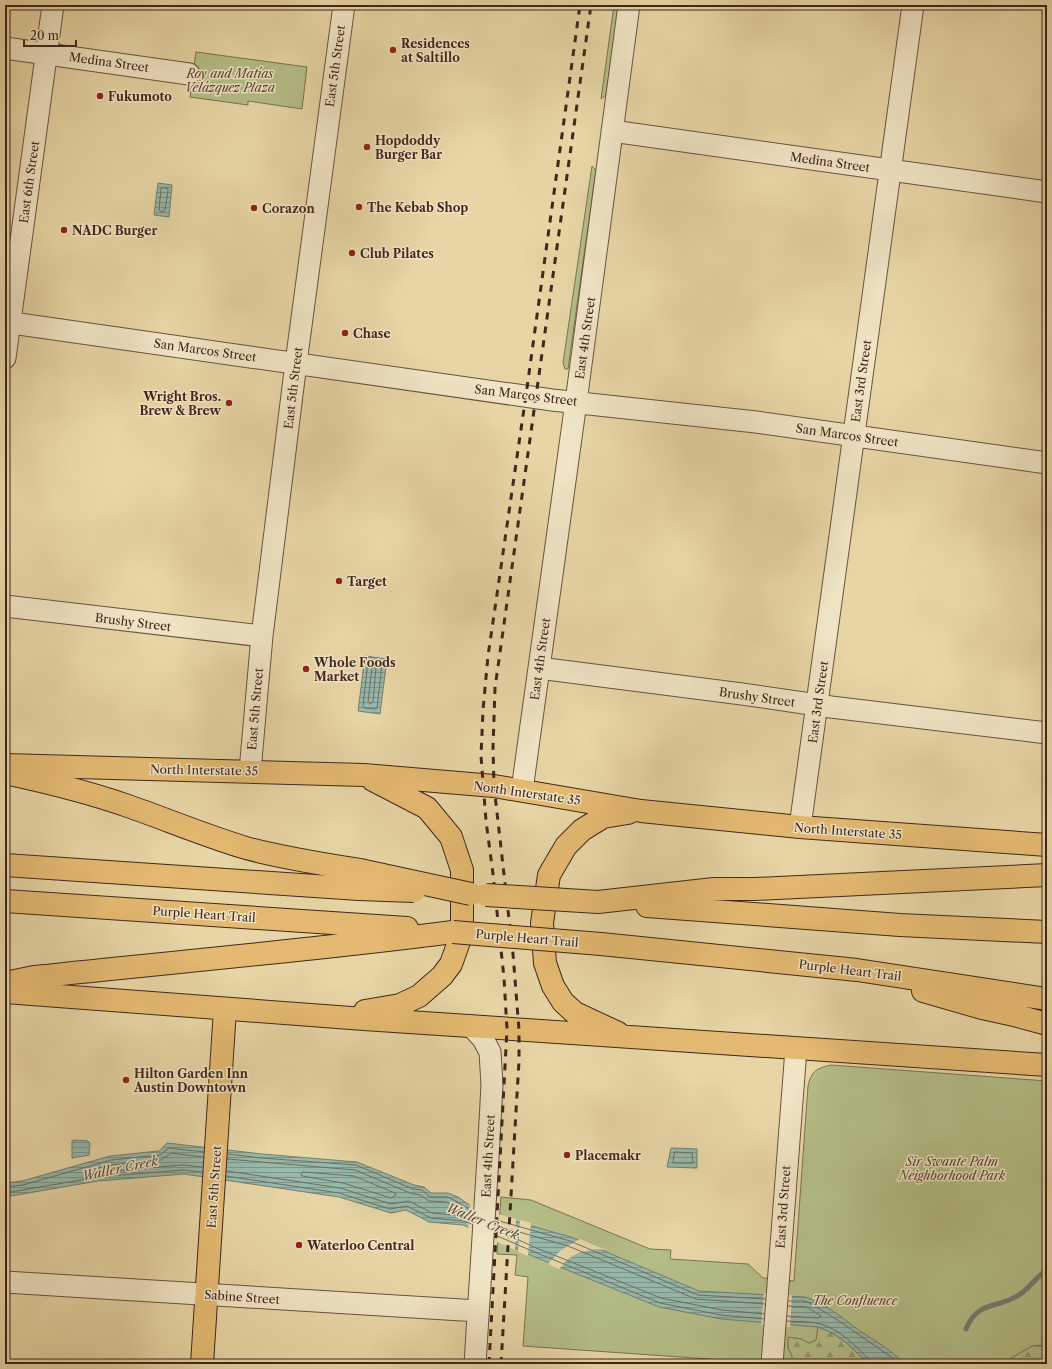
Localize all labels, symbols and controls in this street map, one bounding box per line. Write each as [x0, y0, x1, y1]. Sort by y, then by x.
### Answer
scale bar [24, 22, 76, 48]
street label: East 5th Street [322, 23, 348, 108]
text: 20 m [30, 28, 59, 43]
place label: Residences at Saltillo [401, 36, 470, 65]
marker: Residences at Saltillo [388, 45, 398, 55]
street label: Medina Street [68, 49, 151, 75]
park label: Roy and Matías Velázquez Plaza [185, 66, 275, 95]
place label: Fukumoto [108, 89, 172, 104]
marker: Fukumoto [95, 91, 105, 101]
place label: Hopdoddy Burger Bar [375, 133, 442, 162]
street label: East 6th Street [16, 139, 42, 224]
marker: Hopdoddy Burger Bar [362, 142, 372, 152]
street label: Medina Street [789, 149, 872, 175]
place label: The Kebab Shop [367, 200, 468, 215]
place label: Corazon [262, 201, 315, 216]
marker: The Kebab Shop [354, 202, 364, 212]
marker: Corazon [249, 203, 259, 213]
place label: NADC Burger [72, 223, 157, 238]
marker: NADC Burger [59, 225, 69, 235]
place label: Club Pilates [360, 246, 434, 261]
marker: Club Pilates [347, 248, 357, 258]
street label: East 4th Street [572, 295, 598, 380]
place label: Chase [353, 326, 391, 341]
marker: Chase [340, 328, 350, 338]
street label: San Marcos Street [153, 335, 258, 365]
street label: East 3rd Street [848, 338, 874, 423]
street label: East 5th Street [281, 345, 306, 430]
street label: San Marcos Street [474, 381, 579, 409]
place label: Wright Bros. Brew & Brew [139, 389, 222, 418]
marker: Wright Bros. Brew & Brew [224, 398, 234, 408]
street label: San Marcos Street [795, 420, 900, 450]
place label: Target [347, 574, 387, 589]
marker: Target [334, 576, 344, 586]
street label: Brushy Street [94, 610, 173, 634]
street label: East 4th Street [527, 616, 553, 701]
place label: Whole Foods Market [313, 655, 396, 684]
street label: East 3rd Street [805, 659, 831, 744]
marker: Whole Foods Market [301, 664, 311, 674]
street label: East 5th Street [244, 666, 266, 751]
street label: Brushy Street [718, 684, 797, 710]
street label: North Interstate 35 [150, 762, 258, 778]
street label: North Interstate 35 [472, 778, 582, 808]
street label: North Interstate 35 [794, 820, 902, 842]
street label: Purple Heart Trail [152, 903, 256, 925]
street label: Purple Heart Trail [475, 926, 580, 950]
street label: Purple Heart Trail [798, 956, 903, 984]
place label: Hilton Garden Inn Austin Downtown [133, 1066, 249, 1095]
marker: Hilton Garden Inn Austin Downtown [121, 1075, 131, 1085]
street label: East 4th Street [478, 1113, 498, 1198]
street label: East 5th Street [204, 1144, 224, 1229]
place label: Placemakr [575, 1148, 641, 1163]
marker: Placemakr [562, 1150, 572, 1160]
water label: Waller Creek [81, 1152, 160, 1184]
park label: Sir Swante Palm Neighborhood Park [898, 1154, 1006, 1183]
street label: East 3rd Street [773, 1164, 793, 1249]
water label: Waller Creek [444, 1199, 522, 1243]
place label: Waterloo Central [306, 1238, 414, 1253]
marker: Waterloo Central [294, 1240, 304, 1250]
street label: Sabine Street [204, 1287, 281, 1307]
park label: The Confluence [813, 1293, 899, 1308]

